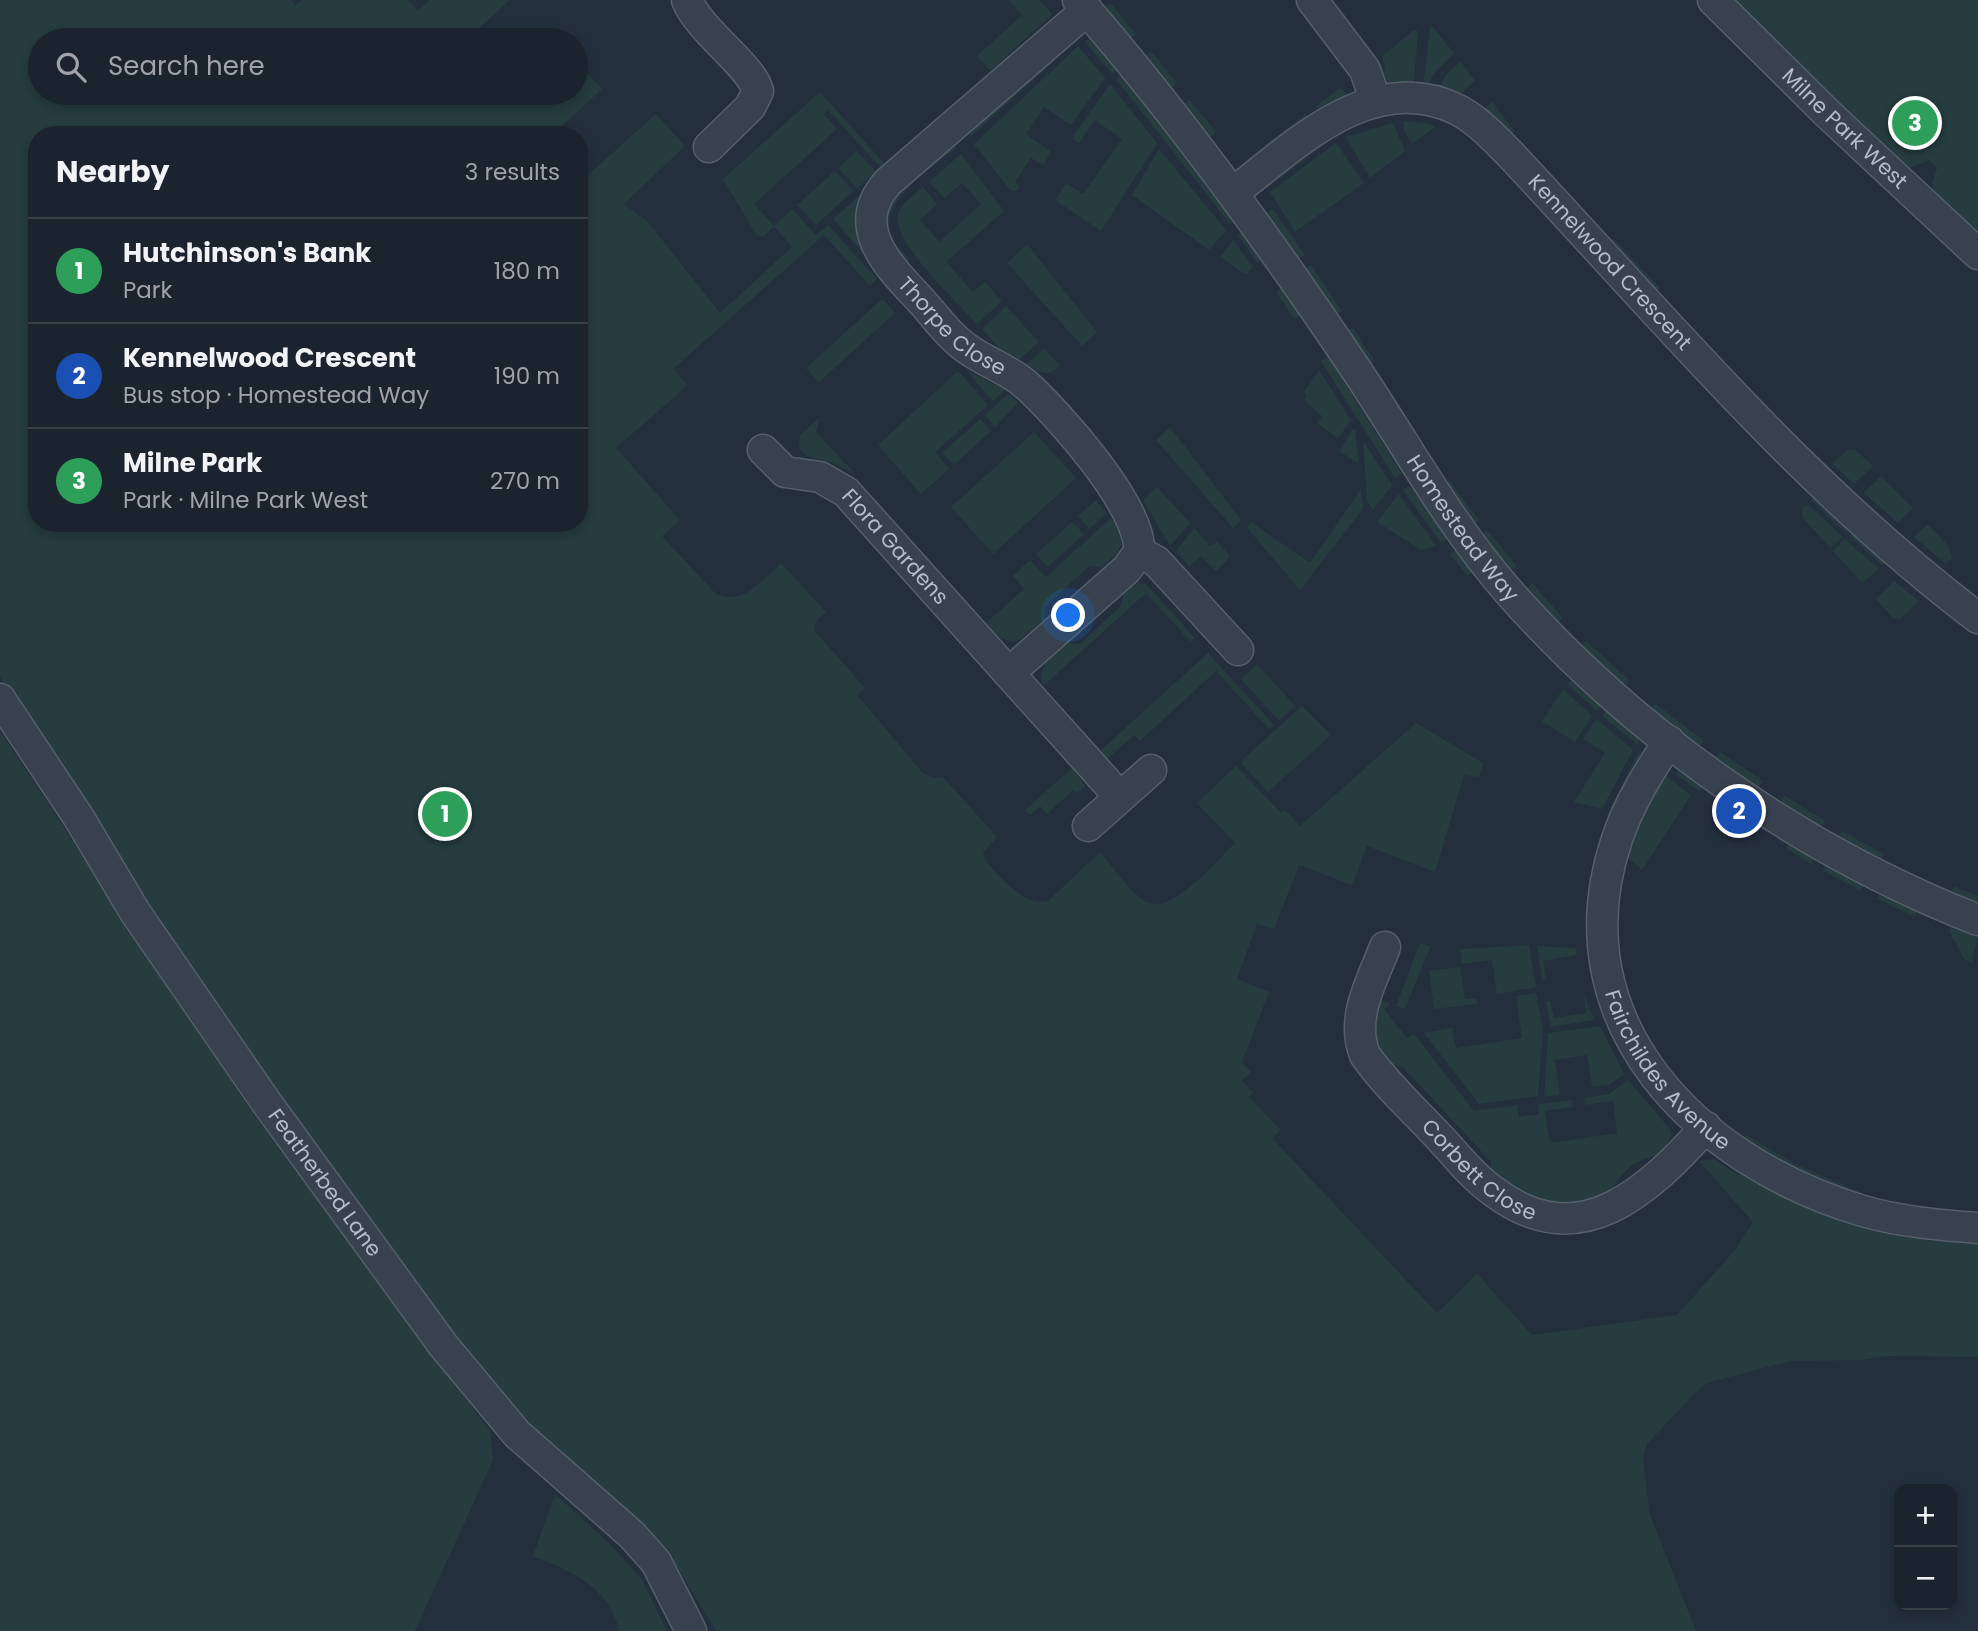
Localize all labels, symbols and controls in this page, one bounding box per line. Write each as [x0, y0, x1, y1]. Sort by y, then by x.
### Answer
search box [28, 28, 588, 105]
icon: search [52, 48, 90, 86]
text: Search here [108, 48, 265, 84]
street label: Milne Park West [1776, 61, 1914, 195]
pin: 3 [1892, 97, 1938, 149]
text: Nearby [56, 150, 170, 193]
text: 3 results [465, 156, 560, 188]
street label: Kennelwood Crescent [1522, 168, 1699, 356]
text: Hutchinson's Bank [123, 235, 371, 271]
text: 1 [75, 255, 83, 287]
text: 180 m [494, 255, 560, 287]
street label: Thorpe Close [892, 270, 1011, 382]
text: Park [123, 274, 172, 306]
text: Kennelwood Crescent [123, 340, 416, 376]
text: 2 [72, 360, 86, 392]
text: 190 m [494, 360, 560, 392]
text: Bus stop · Homestead Way [123, 379, 429, 411]
text: Milne Park [123, 445, 262, 481]
street label: Homestead Way [1400, 449, 1526, 608]
text: 3 [72, 465, 86, 497]
text: 270 m [490, 465, 560, 497]
street label: Flora Gardens [836, 482, 955, 611]
text: Park · Milne Park West [123, 484, 368, 516]
your location [1051, 598, 1085, 632]
pin: 2 [1716, 785, 1762, 837]
pin: 1 [422, 788, 468, 840]
street label: Fairchildes Avenue [1598, 986, 1737, 1157]
street label: Featherbed Lane [262, 1103, 389, 1262]
street label: Corbett Close [1415, 1112, 1541, 1227]
map controls [1894, 1484, 1957, 1610]
button: + [1894, 1484, 1957, 1547]
button: − [1894, 1547, 1957, 1610]

